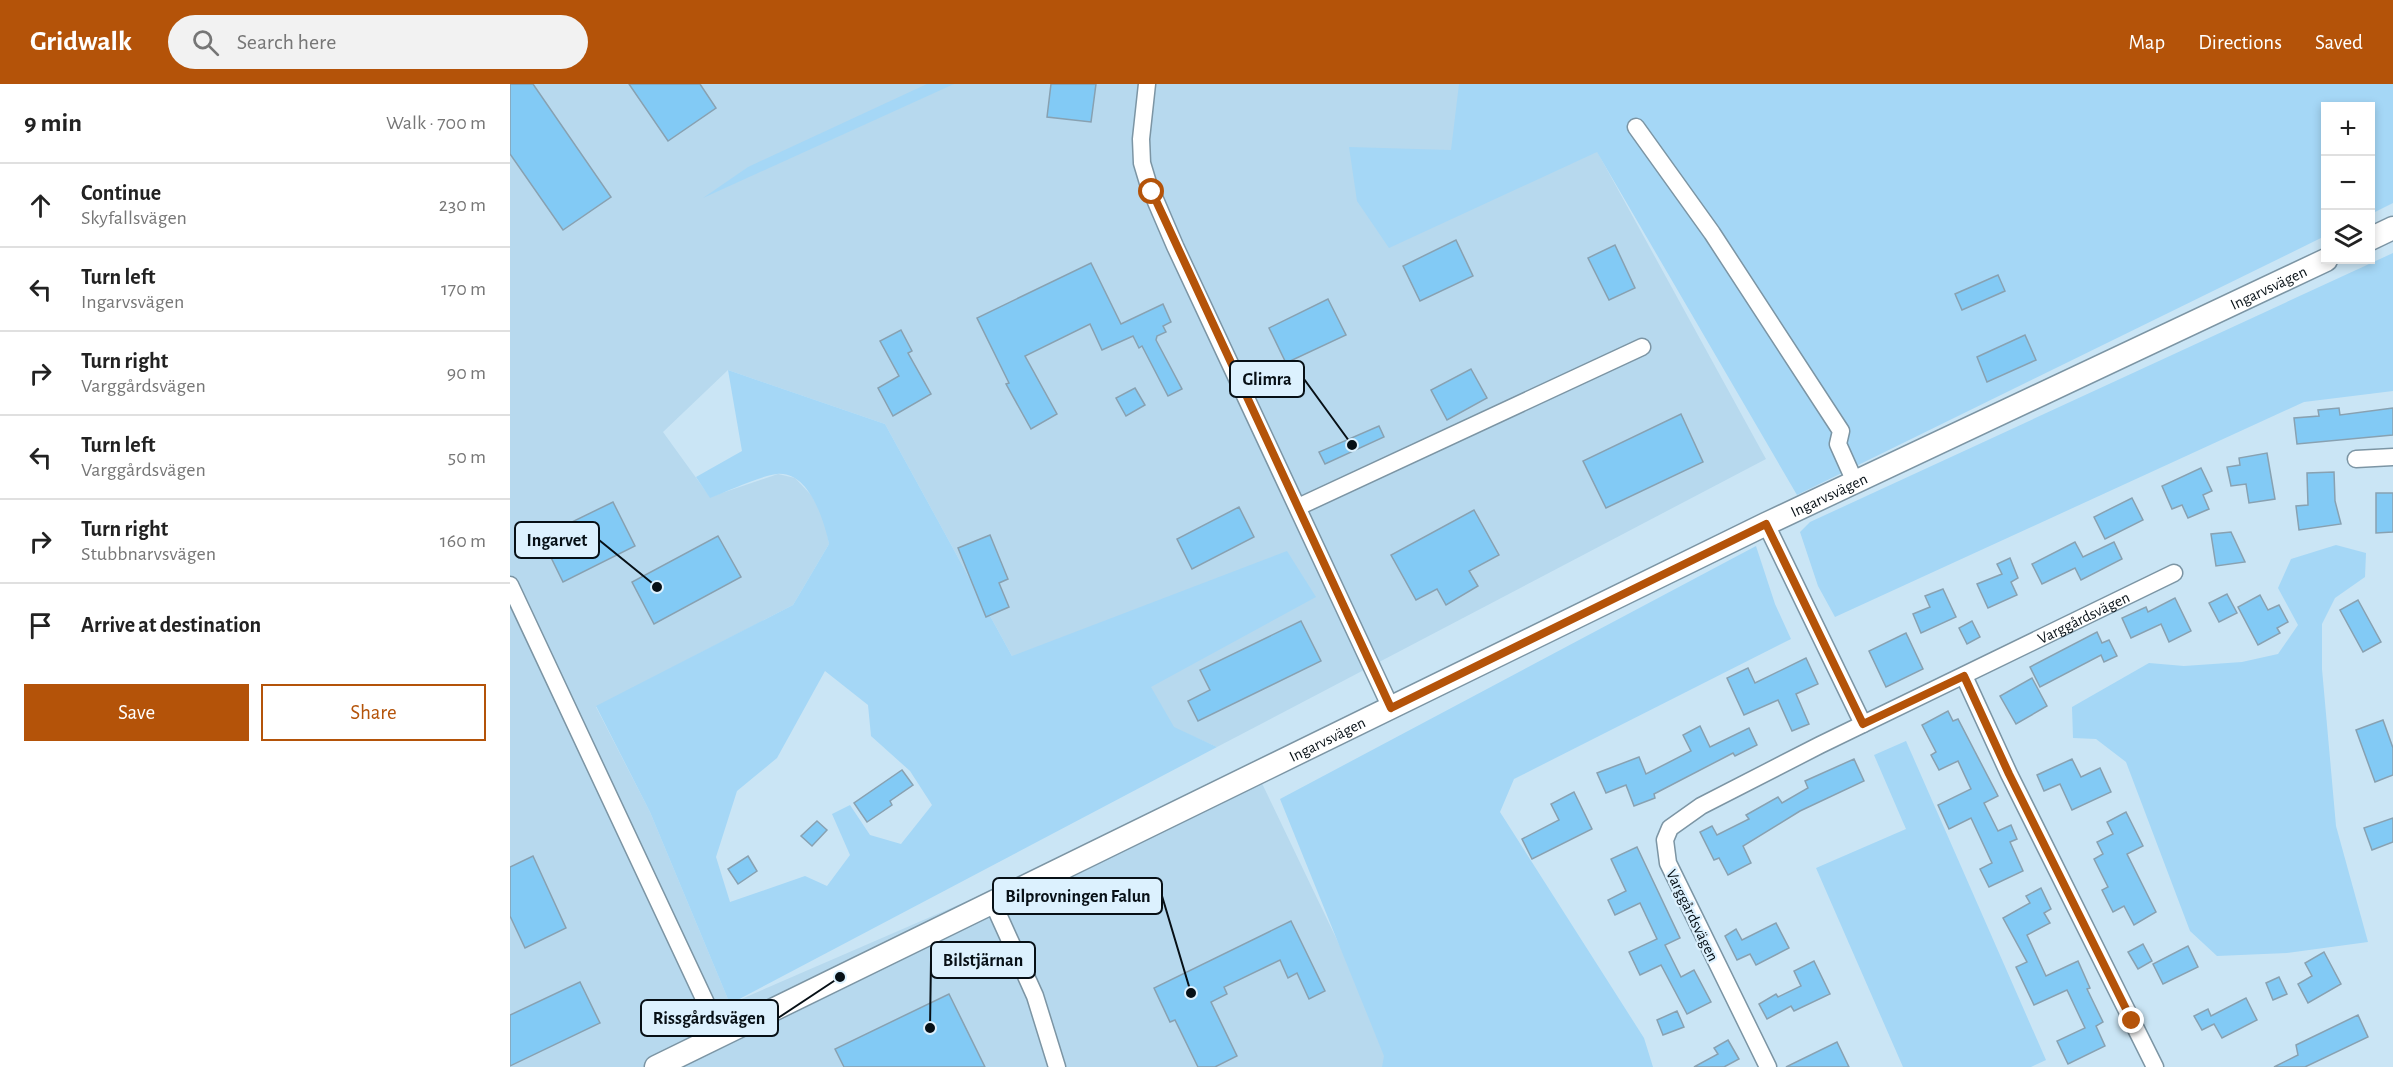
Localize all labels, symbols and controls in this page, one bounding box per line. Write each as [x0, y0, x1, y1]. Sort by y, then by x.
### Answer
search box [168, 15, 588, 69]
icon: search [189, 26, 222, 59]
text: Gridwalk [30, 28, 132, 56]
text: Search here [237, 31, 336, 53]
text: Map [2129, 32, 2165, 53]
text: Directions [2198, 32, 2282, 53]
text: Saved [2315, 32, 2363, 53]
map controls [2321, 102, 2375, 264]
button: + [2321, 102, 2375, 156]
text: 9 min [24, 110, 82, 136]
text: Walk · 700 m [386, 113, 486, 133]
button: − [2321, 156, 2375, 210]
route start [1138, 178, 1164, 204]
text: Continue [81, 182, 161, 204]
icon: ahead [24, 189, 57, 222]
text: 230 m [439, 195, 486, 215]
text: Skyfallsvägen [81, 208, 187, 228]
button: layers [2321, 210, 2375, 264]
street label: Ingarvsvägen [2228, 263, 2310, 313]
text: Turn left [81, 266, 155, 288]
icon: left [24, 273, 57, 306]
text: 170 m [441, 279, 486, 299]
text: Ingarvsvägen [81, 292, 184, 312]
text: Turn right [81, 350, 168, 372]
icon: right [24, 357, 57, 390]
callout: Glimra [1230, 361, 1304, 397]
text: 90 m [447, 363, 486, 383]
text: Glimra [1242, 371, 1292, 389]
text: Varggårdsvägen [81, 376, 206, 396]
text: Turn left [81, 434, 155, 456]
icon: left [24, 441, 57, 474]
text: 50 m [448, 447, 486, 467]
text: Varggårdsvägen [81, 460, 206, 480]
street label: Ingarvsvägen [1788, 470, 1870, 520]
text: Turn right [81, 518, 168, 540]
callout: Ingarvet [515, 522, 599, 558]
icon: right [24, 525, 57, 558]
text: 160 m [440, 531, 486, 551]
text: Ingarvet [527, 532, 587, 550]
text: Stubbnarvsvägen [81, 544, 216, 564]
street label: Varggårdsvägen [2035, 589, 2132, 647]
icon: arrive [24, 609, 57, 642]
text: Arrive at destination [81, 614, 261, 636]
button: Save [24, 684, 249, 741]
button: Share [261, 684, 486, 741]
street label: Ingarvsvägen [1287, 714, 1368, 765]
street label: Varggårdsvägen [1663, 867, 1721, 964]
callout: Bilprovningen Falun [993, 878, 1162, 914]
text: Bilprovningen Falun [1005, 888, 1151, 906]
callout: Bilstjärnan [931, 942, 1035, 978]
text: Bilstjärnan [943, 952, 1023, 970]
callout: Rissgårdsvägen [641, 1000, 778, 1036]
route end [2118, 1007, 2144, 1033]
text: Rissgårdsvägen [653, 1010, 765, 1028]

